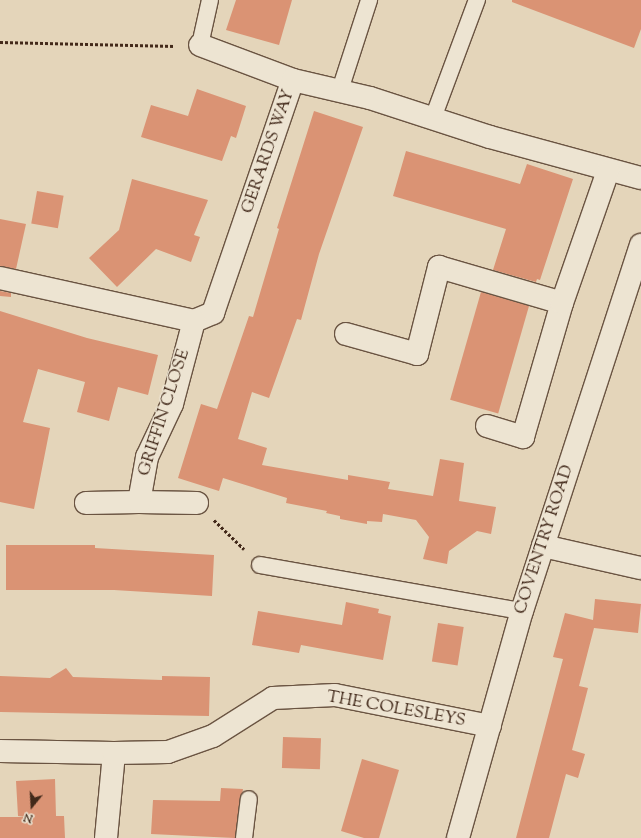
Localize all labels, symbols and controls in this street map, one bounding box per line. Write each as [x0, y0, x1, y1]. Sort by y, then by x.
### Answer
street label: GERARDS WAY [238, 87, 300, 217]
street label: GRIFFIN CLOSE [135, 347, 195, 479]
street label: COVENTRY ROAD [511, 463, 579, 617]
street label: THE COLESLEYS [325, 688, 467, 732]
north arrow [12, 786, 52, 826]
text: N [22, 808, 35, 826]

